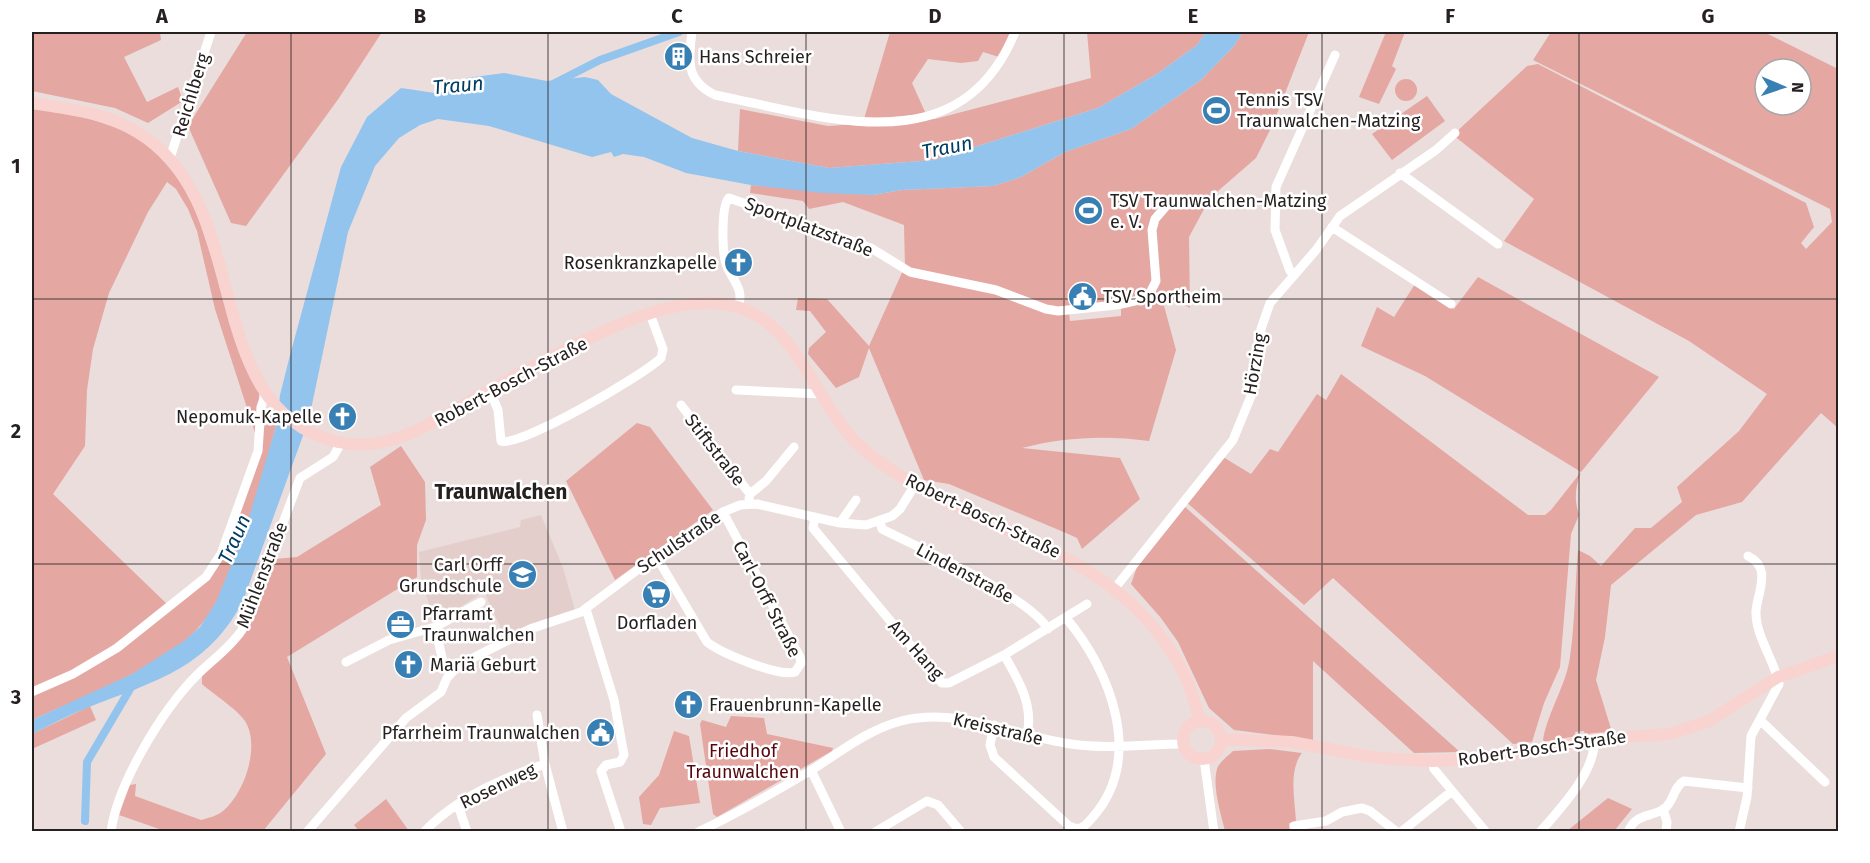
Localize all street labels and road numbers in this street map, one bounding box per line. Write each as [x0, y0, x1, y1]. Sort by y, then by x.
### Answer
street label: Reichlberg [168, 50, 214, 140]
street label: Sportplatzstraße [742, 192, 876, 262]
street label: Hörzing [1239, 331, 1271, 397]
street label: Robert-Bosch-Straße [431, 332, 591, 432]
street label: Stiftstraße [680, 410, 750, 490]
street label: Robert-Bosch-Straße [902, 469, 1064, 563]
street label: Schulstraße [633, 506, 725, 578]
street label: Mühlenstraße [232, 519, 292, 631]
street label: Carl-Orff Straße [728, 537, 806, 661]
street label: Lindenstraße [913, 538, 1017, 608]
street label: Am Hang [884, 616, 949, 685]
street label: Kreisstraße [951, 708, 1045, 750]
street label: Robert-Bosch-Straße [1456, 725, 1628, 771]
street label: Rosenweg [456, 758, 540, 814]

